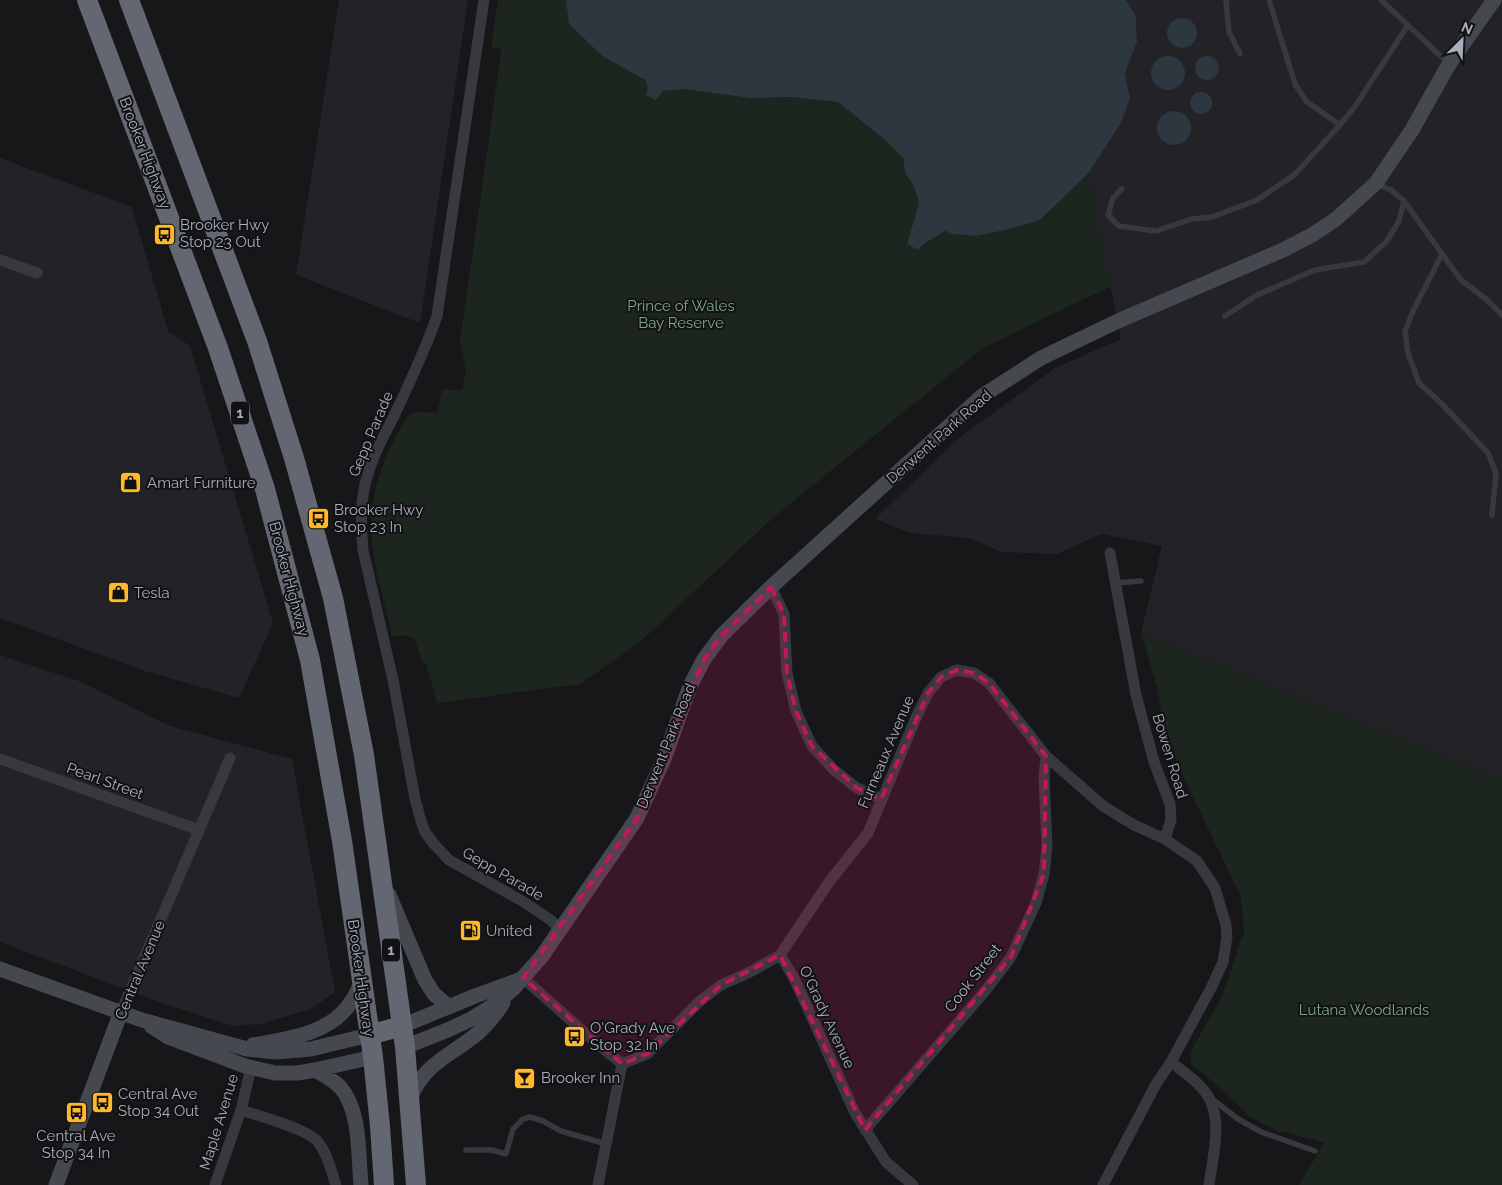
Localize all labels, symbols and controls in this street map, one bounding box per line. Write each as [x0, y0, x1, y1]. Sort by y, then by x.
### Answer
north arrow [1437, 15, 1487, 65]
text: N [1459, 19, 1475, 38]
street label: Brooker Highway [115, 95, 175, 211]
place label: Brooker Hwy Stop 23 Out [180, 216, 269, 251]
bus stop icon: Brooker Hwy Stop 23 Out [152, 222, 176, 246]
park label: Prince of Wales Bay Reserve [627, 297, 735, 332]
street label: Derwent Park Road [883, 386, 995, 488]
street label: Gepp Parade [345, 388, 397, 479]
road number: 1 [231, 402, 249, 424]
shop icon: Amart Furniture [119, 471, 143, 495]
place label: Amart Furniture [147, 474, 256, 492]
place label: Brooker Hwy Stop 23 In [334, 501, 423, 536]
bus stop icon: Brooker Hwy Stop 23 In [306, 507, 330, 531]
street label: Brooker Highway [265, 520, 313, 638]
shop icon: Tesla [106, 581, 130, 605]
place label: Tesla [134, 584, 170, 602]
street label: Derwent Park Road [633, 681, 699, 811]
street label: Furneaux Avenue [854, 693, 918, 811]
street label: Bowen Road [1149, 711, 1191, 801]
street label: Pearl Street [64, 759, 146, 803]
street label: Gepp Parade [459, 843, 547, 905]
street label: Central Avenue [111, 918, 169, 1022]
street label: Brooker Highway [344, 918, 378, 1038]
fuel station icon: United [458, 919, 482, 943]
place label: United [486, 922, 532, 940]
road number: 1 [382, 938, 400, 962]
street label: Cook Street [941, 940, 1005, 1016]
street label: O'Grady Avenue [795, 963, 859, 1071]
park label: Lutana Woodlands [1299, 1001, 1429, 1019]
place label: O'Grady Ave Stop 32 In [590, 1019, 675, 1054]
bus stop icon: O'Grady Ave Stop 32 In [562, 1025, 586, 1049]
bar icon: Brooker Inn [513, 1066, 537, 1090]
place label: Brooker Inn [541, 1069, 620, 1087]
street label: Maple Avenue [196, 1072, 242, 1172]
place label: Central Ave Stop 34 Out [118, 1085, 199, 1120]
bus stop icon: Central Ave Stop 34 Out [90, 1091, 114, 1115]
bus stop icon: Central Ave Stop 34 In [64, 1101, 88, 1125]
place label: Central Ave Stop 34 In [36, 1127, 116, 1162]

